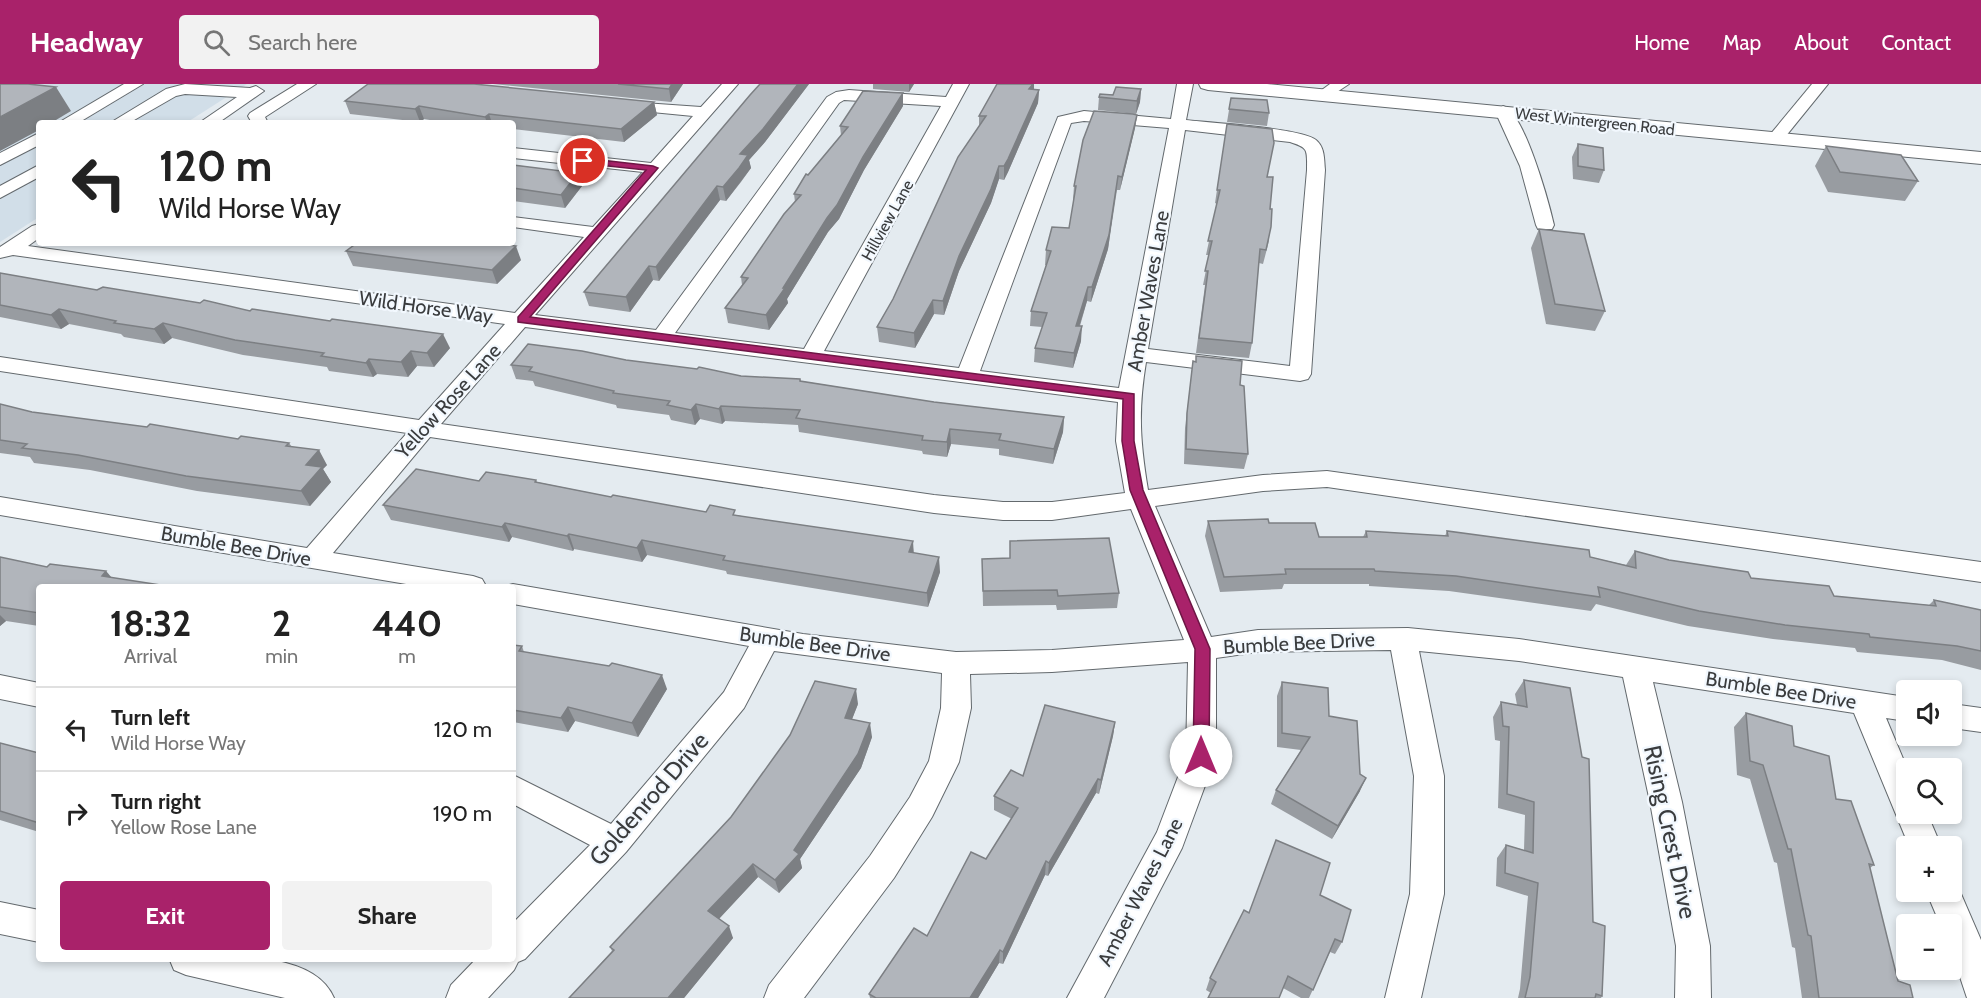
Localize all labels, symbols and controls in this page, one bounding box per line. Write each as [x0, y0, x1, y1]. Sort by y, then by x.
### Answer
search box [179, 15, 599, 69]
text: Headway [30, 25, 143, 59]
icon: search [200, 26, 233, 59]
text: Search here [248, 29, 357, 56]
text: Home [1634, 30, 1690, 55]
text: Map [1723, 30, 1761, 55]
text: About [1794, 30, 1848, 55]
text: Contact [1881, 30, 1951, 55]
street label: West Wintergreen Road [1514, 104, 1676, 139]
pin [557, 135, 608, 186]
text: 120 m [159, 140, 272, 192]
icon: left [60, 144, 138, 222]
icon: arrive [566, 144, 599, 177]
street label: Hillview Lane [857, 177, 917, 264]
text: Wild Horse Way [159, 192, 341, 225]
street label: Amber Waves Lane [1122, 209, 1174, 373]
street label: Wild Horse Way [358, 286, 494, 328]
street label: Yellow Rose Lane [390, 339, 506, 464]
street label: Bumble Bee Drive [159, 521, 313, 571]
text: 18:32 [110, 601, 191, 645]
text: 2 [272, 601, 291, 645]
text: 440 [372, 601, 442, 645]
street label: Bumble Bee Drive [738, 622, 892, 666]
street label: Bumble Bee Drive [1222, 627, 1376, 659]
text: Arrival [124, 644, 177, 668]
text: min [265, 644, 298, 668]
text: m [398, 644, 416, 668]
street label: Bumble Bee Drive [1704, 666, 1858, 714]
map controls [1896, 680, 1962, 980]
button: sound [1896, 680, 1962, 746]
text: Turn left [111, 704, 190, 731]
icon: left [60, 713, 93, 746]
text: 120 m [434, 716, 492, 743]
position arrow [1169, 724, 1233, 788]
street label: Goldenrod Drive [583, 726, 714, 871]
text: Wild Horse Way [111, 731, 246, 755]
street label: Rising Crest Drive [1638, 742, 1703, 921]
button: search [1896, 758, 1962, 824]
text: Turn right [111, 788, 201, 815]
icon: right [60, 797, 93, 830]
text: 190 m [433, 800, 492, 827]
street label: Amber Waves Lane [1092, 814, 1188, 970]
text: Yellow Rose Lane [111, 815, 257, 839]
button: + [1896, 836, 1962, 902]
button: Exit [60, 881, 270, 950]
button: Share [282, 881, 492, 950]
button: − [1896, 914, 1962, 980]

